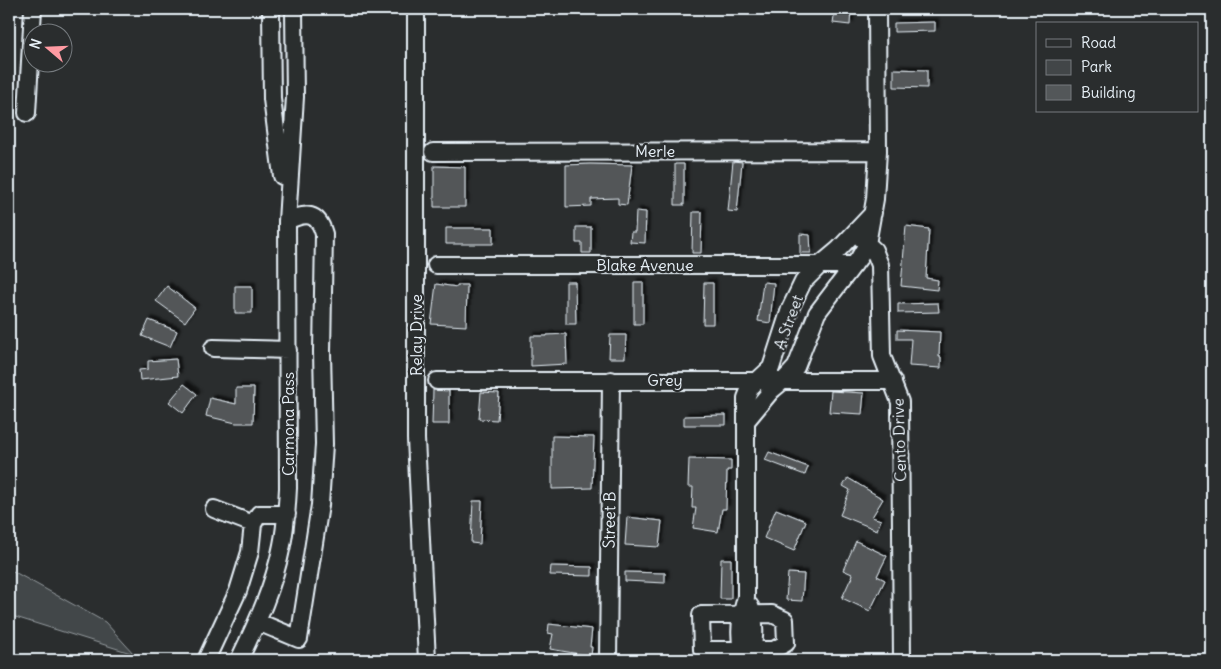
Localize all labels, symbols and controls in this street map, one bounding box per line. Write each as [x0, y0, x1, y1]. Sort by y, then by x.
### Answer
north arrow [22, 22, 72, 72]
legend [1036, 22, 1198, 112]
text: Road [1081, 33, 1116, 52]
text: N [26, 36, 46, 51]
text: Park [1081, 57, 1112, 76]
text: Building [1081, 83, 1136, 102]
street label: Merle [635, 141, 675, 161]
street label: Blake Avenue [596, 255, 694, 275]
street label: A Street [769, 291, 807, 352]
street label: Relay Drive [406, 294, 426, 376]
street label: Grey [647, 370, 683, 390]
street label: Carmona Pass [278, 372, 298, 476]
street label: Cento Drive [888, 398, 910, 482]
street label: Street B [599, 491, 619, 549]

